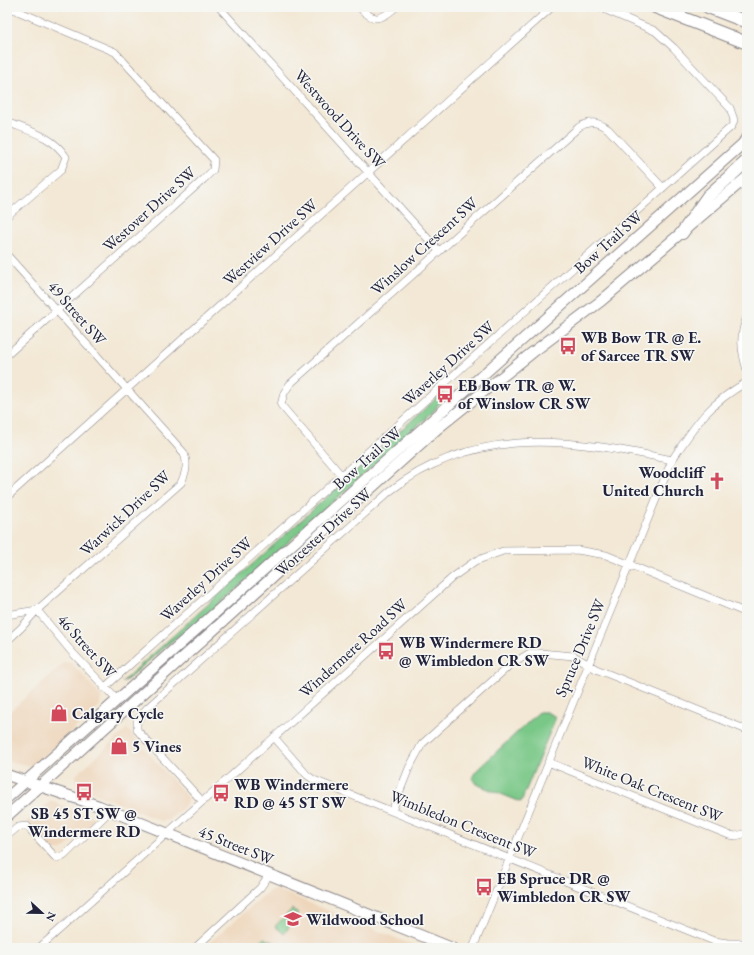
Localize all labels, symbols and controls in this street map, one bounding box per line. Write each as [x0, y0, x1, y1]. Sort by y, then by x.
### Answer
street label: Westwood Drive SW [290, 65, 390, 173]
street label: Westover Drive SW [98, 161, 200, 256]
street label: Winslow Crescent SW [366, 192, 482, 300]
street label: Westview Drive SW [218, 194, 322, 290]
street label: Bow Trail SW [569, 205, 647, 278]
street label: 49 Street SW [43, 276, 111, 350]
street label: Waverley Drive SW [397, 316, 499, 410]
place label: WB Bow TR @ E. of Sarcee TR SW [581, 327, 701, 366]
bus stop icon: WB Bow TR @ E. of Sarcee TR SW [558, 336, 578, 356]
place label: EB Bow TR @ W. of Winslow CR SW [458, 375, 591, 414]
bus stop icon: EB Bow TR @ W. of Winslow CR SW [435, 384, 455, 404]
street label: Bow Trail SW [328, 421, 406, 494]
place label: Woodcliff United Church [602, 462, 706, 501]
street label: Warwick Drive SW [75, 465, 175, 560]
church icon: Woodcliff United Church [707, 471, 727, 491]
street label: Worcester Drive SW [270, 483, 376, 581]
street label: Waverley Drive SW [155, 532, 257, 626]
street label: Windermere Road SW [294, 594, 412, 702]
street label: Spruce Drive SW [550, 595, 610, 700]
street label: 46 Street SW [53, 610, 121, 683]
place label: WB Windermere RD @ Wimbledon CR SW [399, 632, 550, 671]
bus stop icon: WB Windermere RD @ Wimbledon CR SW [376, 641, 396, 661]
shop icon: Calgary Cycle [49, 703, 69, 723]
place label: Calgary Cycle [72, 703, 164, 724]
shop icon: 5 Vines [109, 736, 129, 756]
place label: 5 Vines [132, 736, 182, 757]
street label: White Oak Crescent SW [579, 751, 726, 827]
place label: WB Windermere RD @ 45 ST SW [234, 774, 349, 813]
bus stop icon: SB 45 ST SW @ Windermere RD [74, 782, 94, 802]
bus stop icon: WB Windermere RD @ 45 ST SW [211, 783, 231, 803]
street label: Wimbledon Crescent SW [387, 785, 539, 863]
place label: SB 45 ST SW @ Windermere RD [28, 803, 140, 842]
street label: 45 Street SW [195, 820, 277, 870]
place label: EB Spruce DR @ Wimbledon CR SW [497, 868, 631, 907]
bus stop icon: EB Spruce DR @ Wimbledon CR SW [474, 877, 494, 897]
north arrow [22, 893, 62, 933]
school or university icon: Wildwood School [283, 909, 303, 929]
place label: Wildwood School [306, 909, 424, 930]
text: N [43, 910, 59, 924]

